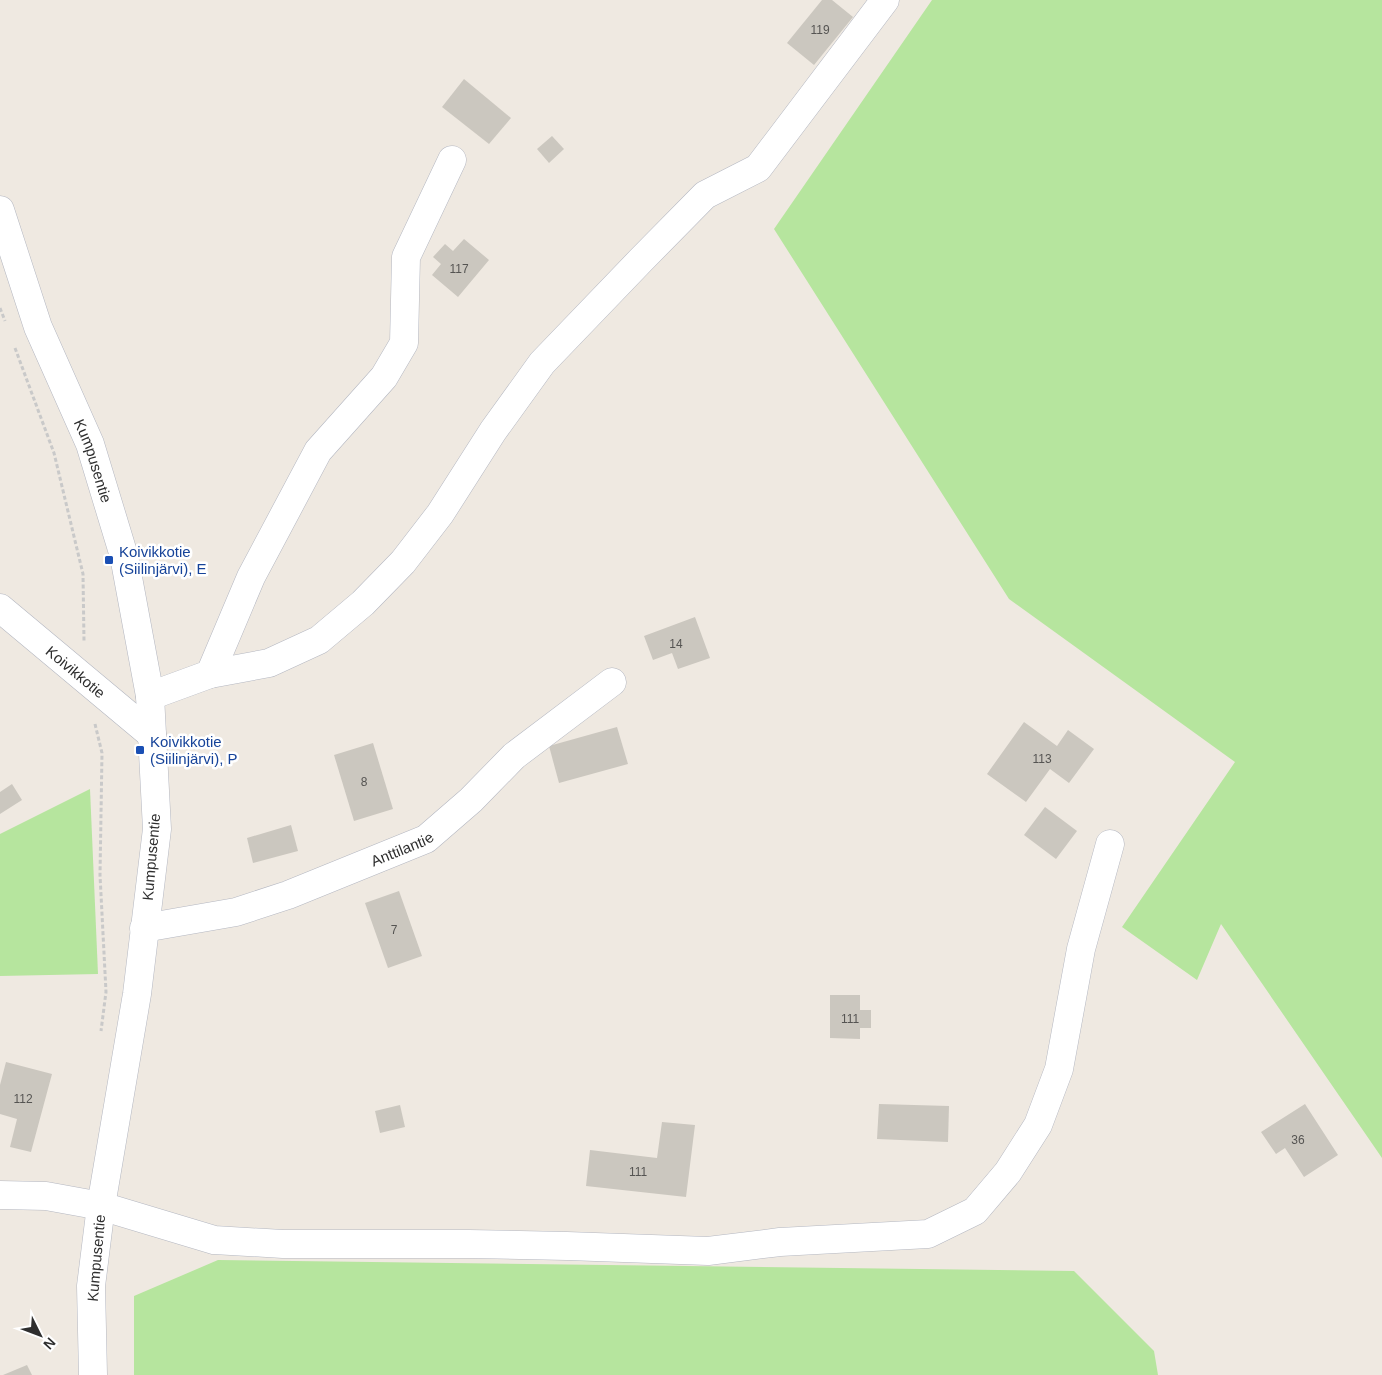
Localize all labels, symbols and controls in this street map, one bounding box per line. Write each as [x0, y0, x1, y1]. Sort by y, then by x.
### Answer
house number: 119 [810, 23, 830, 37]
house number: 117 [449, 262, 469, 276]
street label: Kumpusentie [71, 416, 116, 505]
place label: Koivikkotie (Siilinjärvi), E [119, 543, 207, 577]
marker: Koivikkotie (Siilinjärvi), E [103, 554, 115, 566]
house number: 14 [669, 637, 683, 651]
street label: Koivikkotie [43, 642, 109, 701]
place label: Koivikkotie (Siilinjärvi), P [150, 733, 238, 767]
marker: Koivikkotie (Siilinjärvi), P [134, 744, 146, 756]
house number: 113 [1032, 752, 1052, 766]
house number: 8 [361, 775, 368, 789]
street label: Kumpusentie [139, 813, 163, 901]
street label: Anttilantie [368, 828, 437, 869]
house number: 7 [391, 923, 398, 937]
house number: 111 [841, 1012, 859, 1026]
house number: 112 [13, 1092, 33, 1106]
house number: 36 [1291, 1133, 1305, 1147]
house number: 111 [629, 1165, 647, 1179]
street label: Kumpusentie [84, 1214, 108, 1302]
north arrow [15, 1310, 65, 1360]
text: N [40, 1335, 59, 1353]

